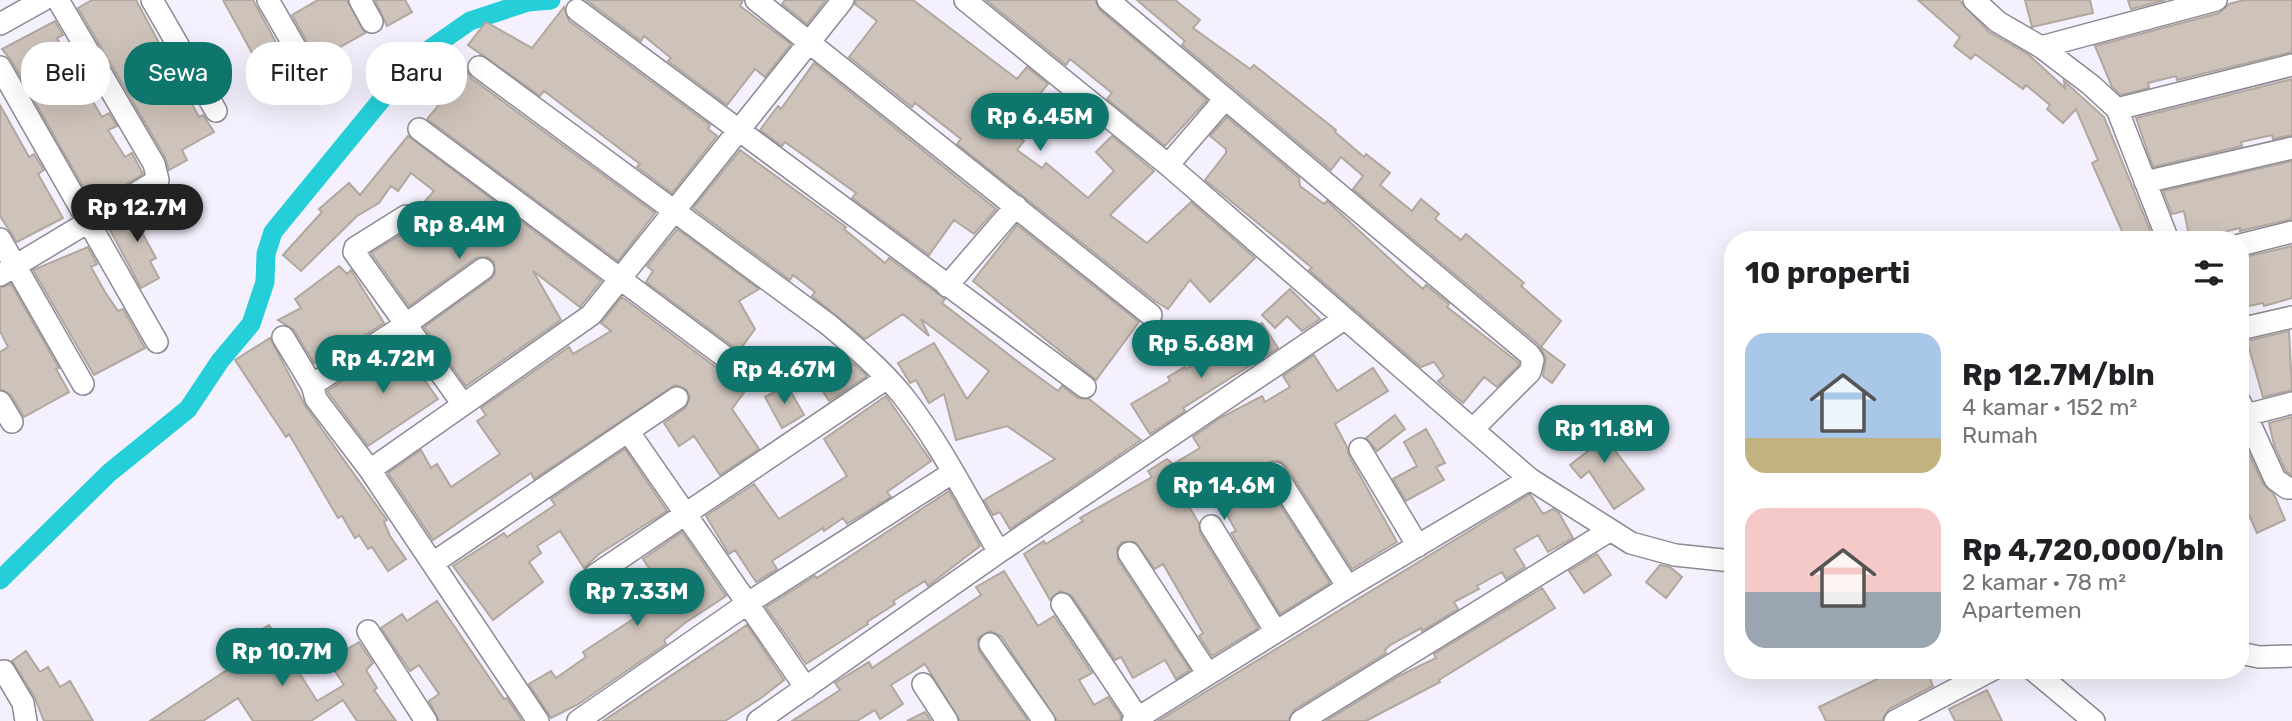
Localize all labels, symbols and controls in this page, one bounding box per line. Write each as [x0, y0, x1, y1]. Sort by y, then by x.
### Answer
chip: Beli [21, 42, 110, 105]
chip: Sewa [124, 42, 232, 105]
chip: Filter [246, 42, 352, 105]
chip: Baru [366, 42, 467, 105]
pin: Rp 6.45M [968, 94, 1112, 153]
text: Rp 6.45M [987, 102, 1093, 130]
pin: Rp 12.7M [65, 184, 209, 244]
text: Rp 12.7M [87, 193, 187, 221]
pin: Rp 8.4M [394, 202, 524, 261]
text: Rp 8.4M [413, 210, 505, 238]
icon: filters [2190, 254, 2228, 292]
text: 10 properti [1745, 255, 1910, 291]
pin: Rp 5.68M [1129, 320, 1273, 380]
text: Rp 5.68M [1148, 329, 1254, 357]
pin: Rp 4.72M [311, 336, 455, 395]
text: Rp 4.72M [331, 344, 435, 372]
pin: Rp 4.67M [712, 346, 856, 406]
text: Rp 4.67M [732, 355, 836, 383]
text: Rp 12.7M/bln [1962, 357, 2155, 393]
icon: home [1801, 361, 1885, 445]
text: 4 kamar · 152 m² [1962, 393, 2137, 421]
pin: Rp 11.8M [1532, 406, 1676, 465]
text: Rp 11.8M [1554, 414, 1654, 442]
text: Rumah [1962, 421, 2038, 449]
pin: Rp 14.6M [1152, 462, 1296, 522]
text: Rp 14.6M [1173, 471, 1275, 499]
text: Rp 4,720,000/bln [1962, 532, 2224, 568]
icon: home [1801, 536, 1885, 620]
pin: Rp 7.33M [565, 568, 709, 628]
text: 2 kamar · 78 m² [1962, 568, 2126, 596]
text: Rp 7.33M [585, 577, 689, 605]
text: Apartemen [1962, 596, 2082, 624]
pin: Rp 10.7M [210, 628, 354, 688]
text: Rp 10.7M [232, 637, 332, 665]

